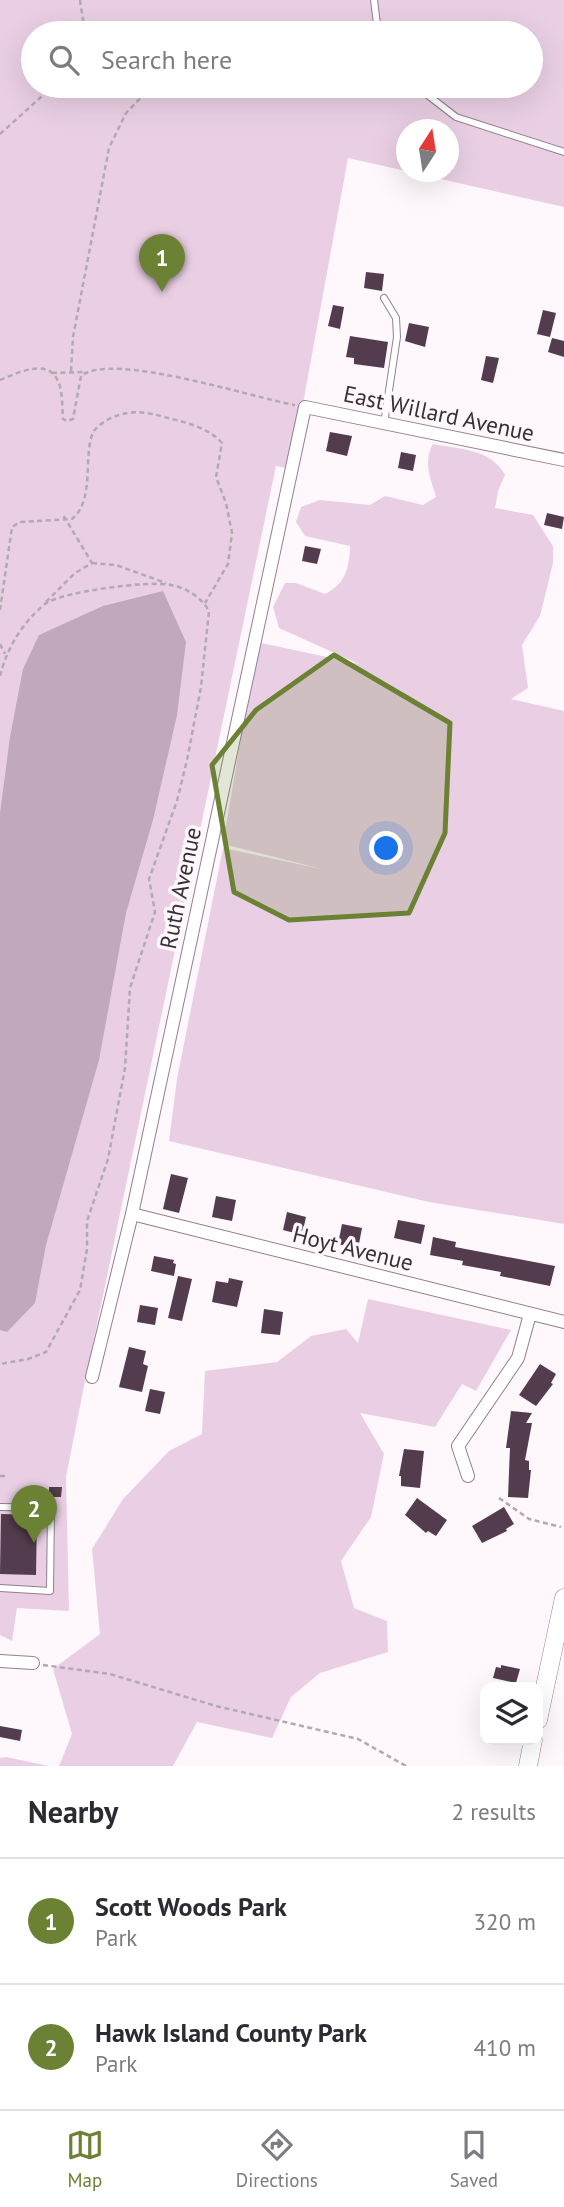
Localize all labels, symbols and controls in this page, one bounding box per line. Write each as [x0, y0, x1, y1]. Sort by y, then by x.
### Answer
search box [21, 21, 543, 98]
icon: search [45, 41, 83, 79]
text: Search here [101, 43, 232, 76]
north arrow [396, 119, 459, 182]
pin: 1 [139, 234, 185, 292]
street label: East Willard Avenue [341, 379, 537, 447]
street label: Ruth Avenue [153, 825, 207, 951]
your location [369, 831, 403, 865]
street label: Hoyt Avenue [290, 1219, 416, 1277]
pin: 2 [11, 1485, 57, 1543]
map controls [480, 1682, 543, 1745]
button: layers [480, 1682, 543, 1745]
text: Nearby [28, 1792, 118, 1831]
text: 2 results [452, 1797, 536, 1826]
text: Scott Woods Park [95, 1890, 287, 1923]
text: 1 [44, 1907, 58, 1936]
text: 320 m [474, 1907, 536, 1936]
text: Park [95, 1923, 137, 1952]
text: Hawk Island County Park [95, 2016, 367, 2049]
text: 2 [44, 2033, 58, 2062]
text: 410 m [474, 2033, 536, 2062]
text: Park [95, 2049, 137, 2078]
tab: Map [66, 2126, 104, 2192]
tab: Directions [236, 2126, 318, 2192]
tab: Saved [450, 2126, 498, 2192]

